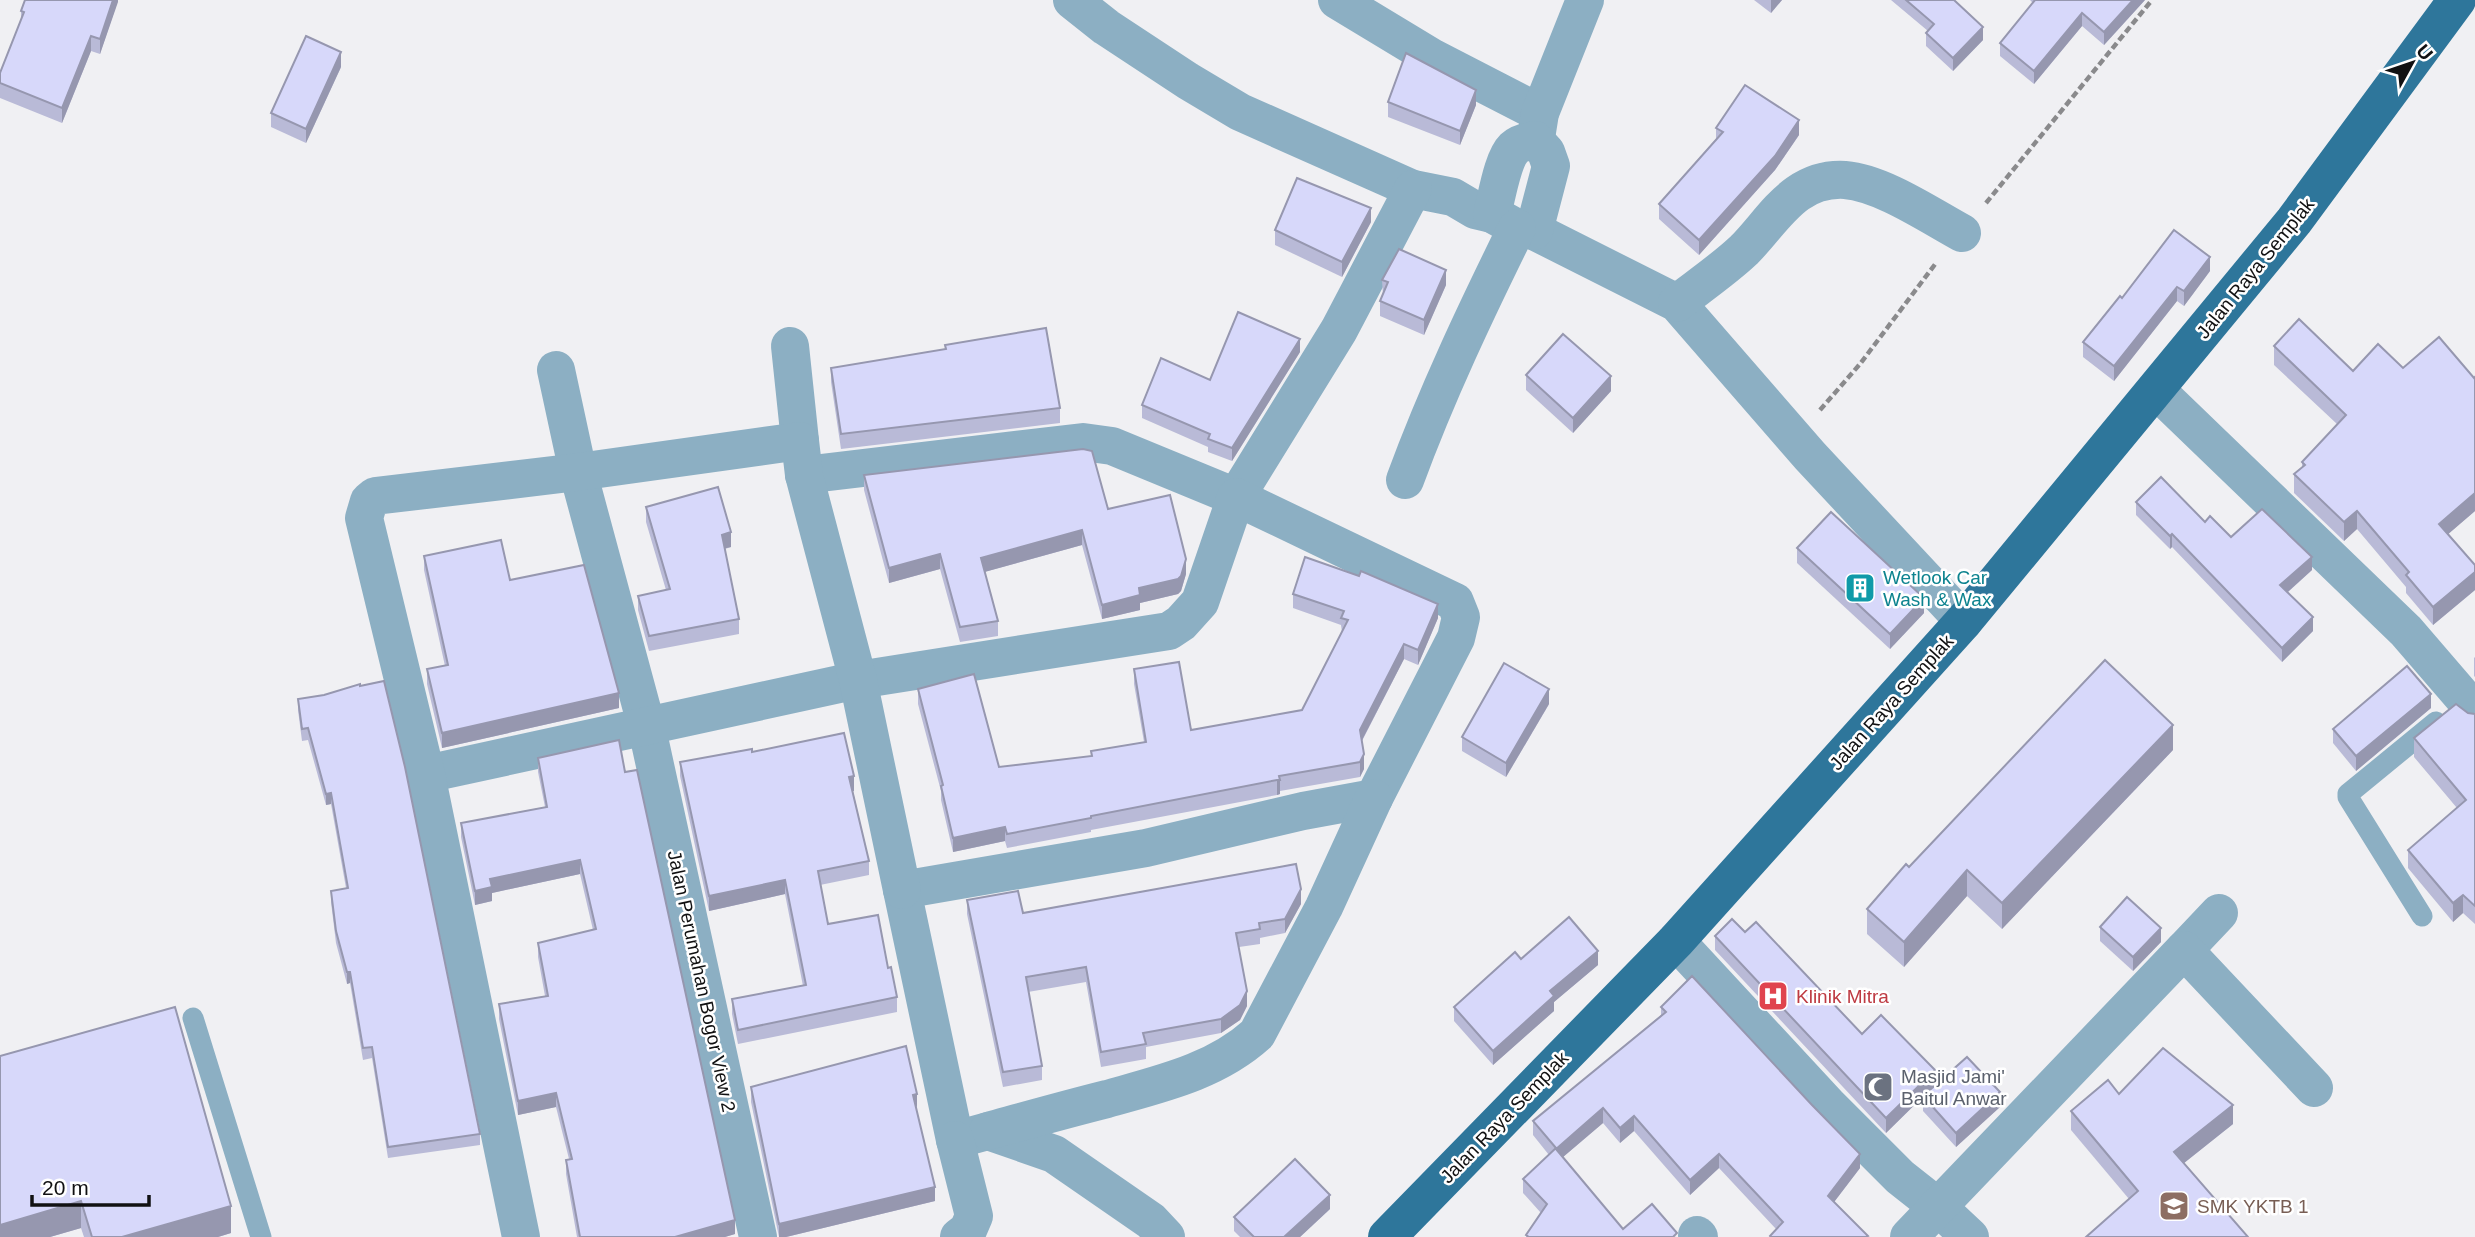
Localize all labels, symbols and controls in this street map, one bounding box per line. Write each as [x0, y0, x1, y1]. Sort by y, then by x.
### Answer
north arrow [2377, 28, 2447, 98]
text: U [2412, 40, 2437, 64]
street label: Jalan Raya Semplak [2192, 194, 2319, 343]
place label: Wetlook Car Wash & Wax [1883, 567, 1992, 610]
building icon: Wetlook Car Wash & Wax [1843, 571, 1877, 605]
street label: Jalan Raya Semplak [1825, 630, 1958, 774]
street label: Jalan Perumahan Bogor View 2 [663, 848, 740, 1114]
hospital icon: Klinik Mitra [1756, 979, 1790, 1013]
place label: Klinik Mitra [1796, 986, 1889, 1007]
street label: Jalan Raya Semplak [1436, 1047, 1573, 1187]
place label: Masjid Jami' Baitul Anwar [1901, 1066, 2007, 1109]
mosque icon: Masjid Jami' Baitul Anwar [1861, 1070, 1895, 1104]
scale bar [32, 1164, 149, 1208]
text: 20 m [42, 1176, 89, 1199]
school or university icon: SMK YKTB 1 [2157, 1189, 2191, 1223]
place label: SMK YKTB 1 [2197, 1196, 2309, 1217]

